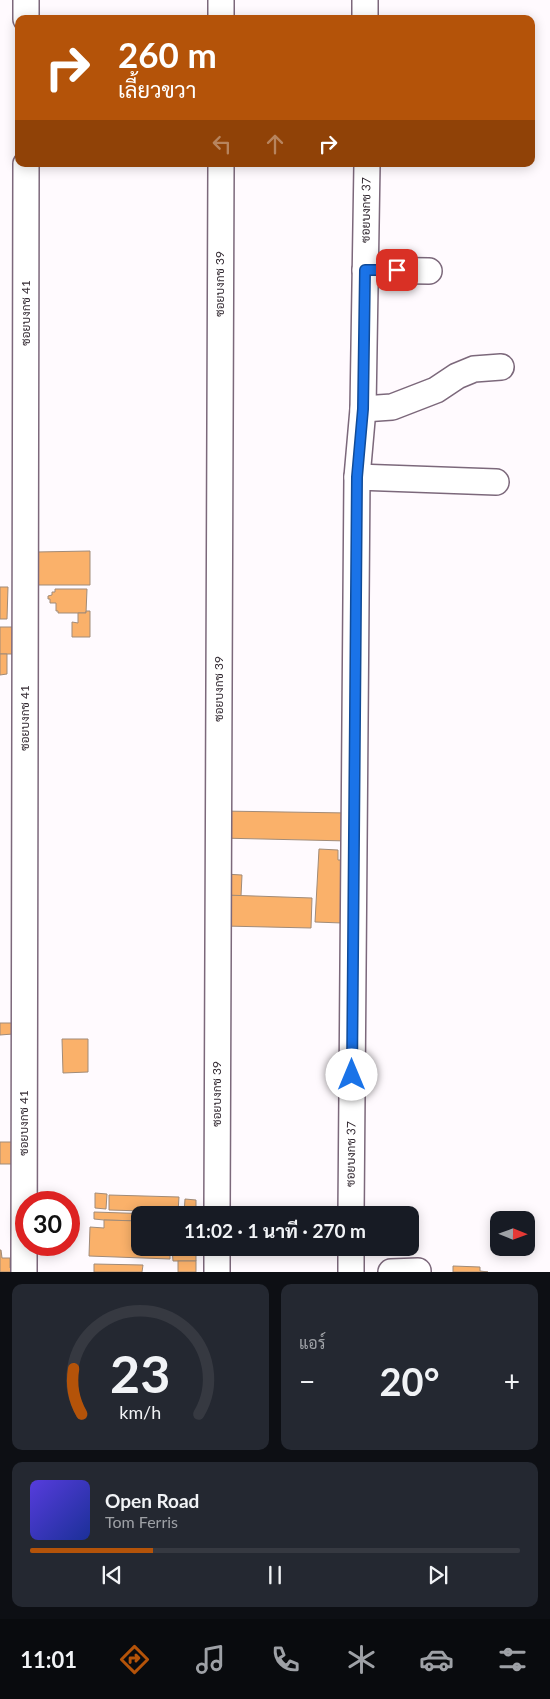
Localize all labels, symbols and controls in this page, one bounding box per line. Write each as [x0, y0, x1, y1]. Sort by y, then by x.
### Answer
text: 260 m [118, 33, 217, 75]
icon: right [35, 35, 100, 100]
text: เลี้ยวขวา [118, 76, 196, 103]
icon: left [208, 130, 236, 158]
icon: ahead [261, 130, 289, 158]
icon: right [314, 130, 342, 158]
street label: ซอยบงกช 37 [357, 177, 374, 243]
pin [376, 249, 418, 291]
street label: ซอยบงกช 39 [212, 251, 227, 317]
icon: arrive [383, 256, 411, 284]
street label: ซอยบงกช 41 [18, 280, 33, 346]
street label: ซอยบงกช 39 [211, 656, 226, 722]
street label: ซอยบงกช 41 [17, 685, 32, 751]
position arrow [325, 1048, 377, 1100]
street label: ซอยบงกช 39 [209, 1061, 224, 1127]
street label: ซอยบงกช 41 [16, 1090, 31, 1156]
street label: ซอยบงกช 37 [342, 1121, 359, 1187]
speed limit sign: 30 [15, 1191, 80, 1256]
north arrow [490, 1211, 535, 1256]
map controls [490, 1211, 535, 1256]
text: 11:02 · 1 นาที · 270 m [184, 1219, 366, 1242]
text: แอร์ [299, 1333, 325, 1352]
text: 23 [110, 1342, 171, 1404]
text: 20° [380, 1358, 439, 1404]
text: − [299, 1364, 315, 1398]
text: + [504, 1364, 520, 1398]
text: km/h [120, 1401, 161, 1423]
text: Open Road [105, 1489, 199, 1512]
text: Tom Ferris [105, 1512, 178, 1531]
icon: previous [98, 1561, 126, 1589]
icon: pause [261, 1561, 289, 1589]
icon: next [424, 1561, 452, 1589]
icon: directions [117, 1642, 152, 1677]
icon: music [193, 1642, 228, 1677]
icon: phone [268, 1642, 303, 1677]
icon: climate [344, 1642, 379, 1677]
icon: car [419, 1642, 454, 1677]
icon: filters [495, 1642, 530, 1677]
text: 11:01 [20, 1646, 77, 1673]

